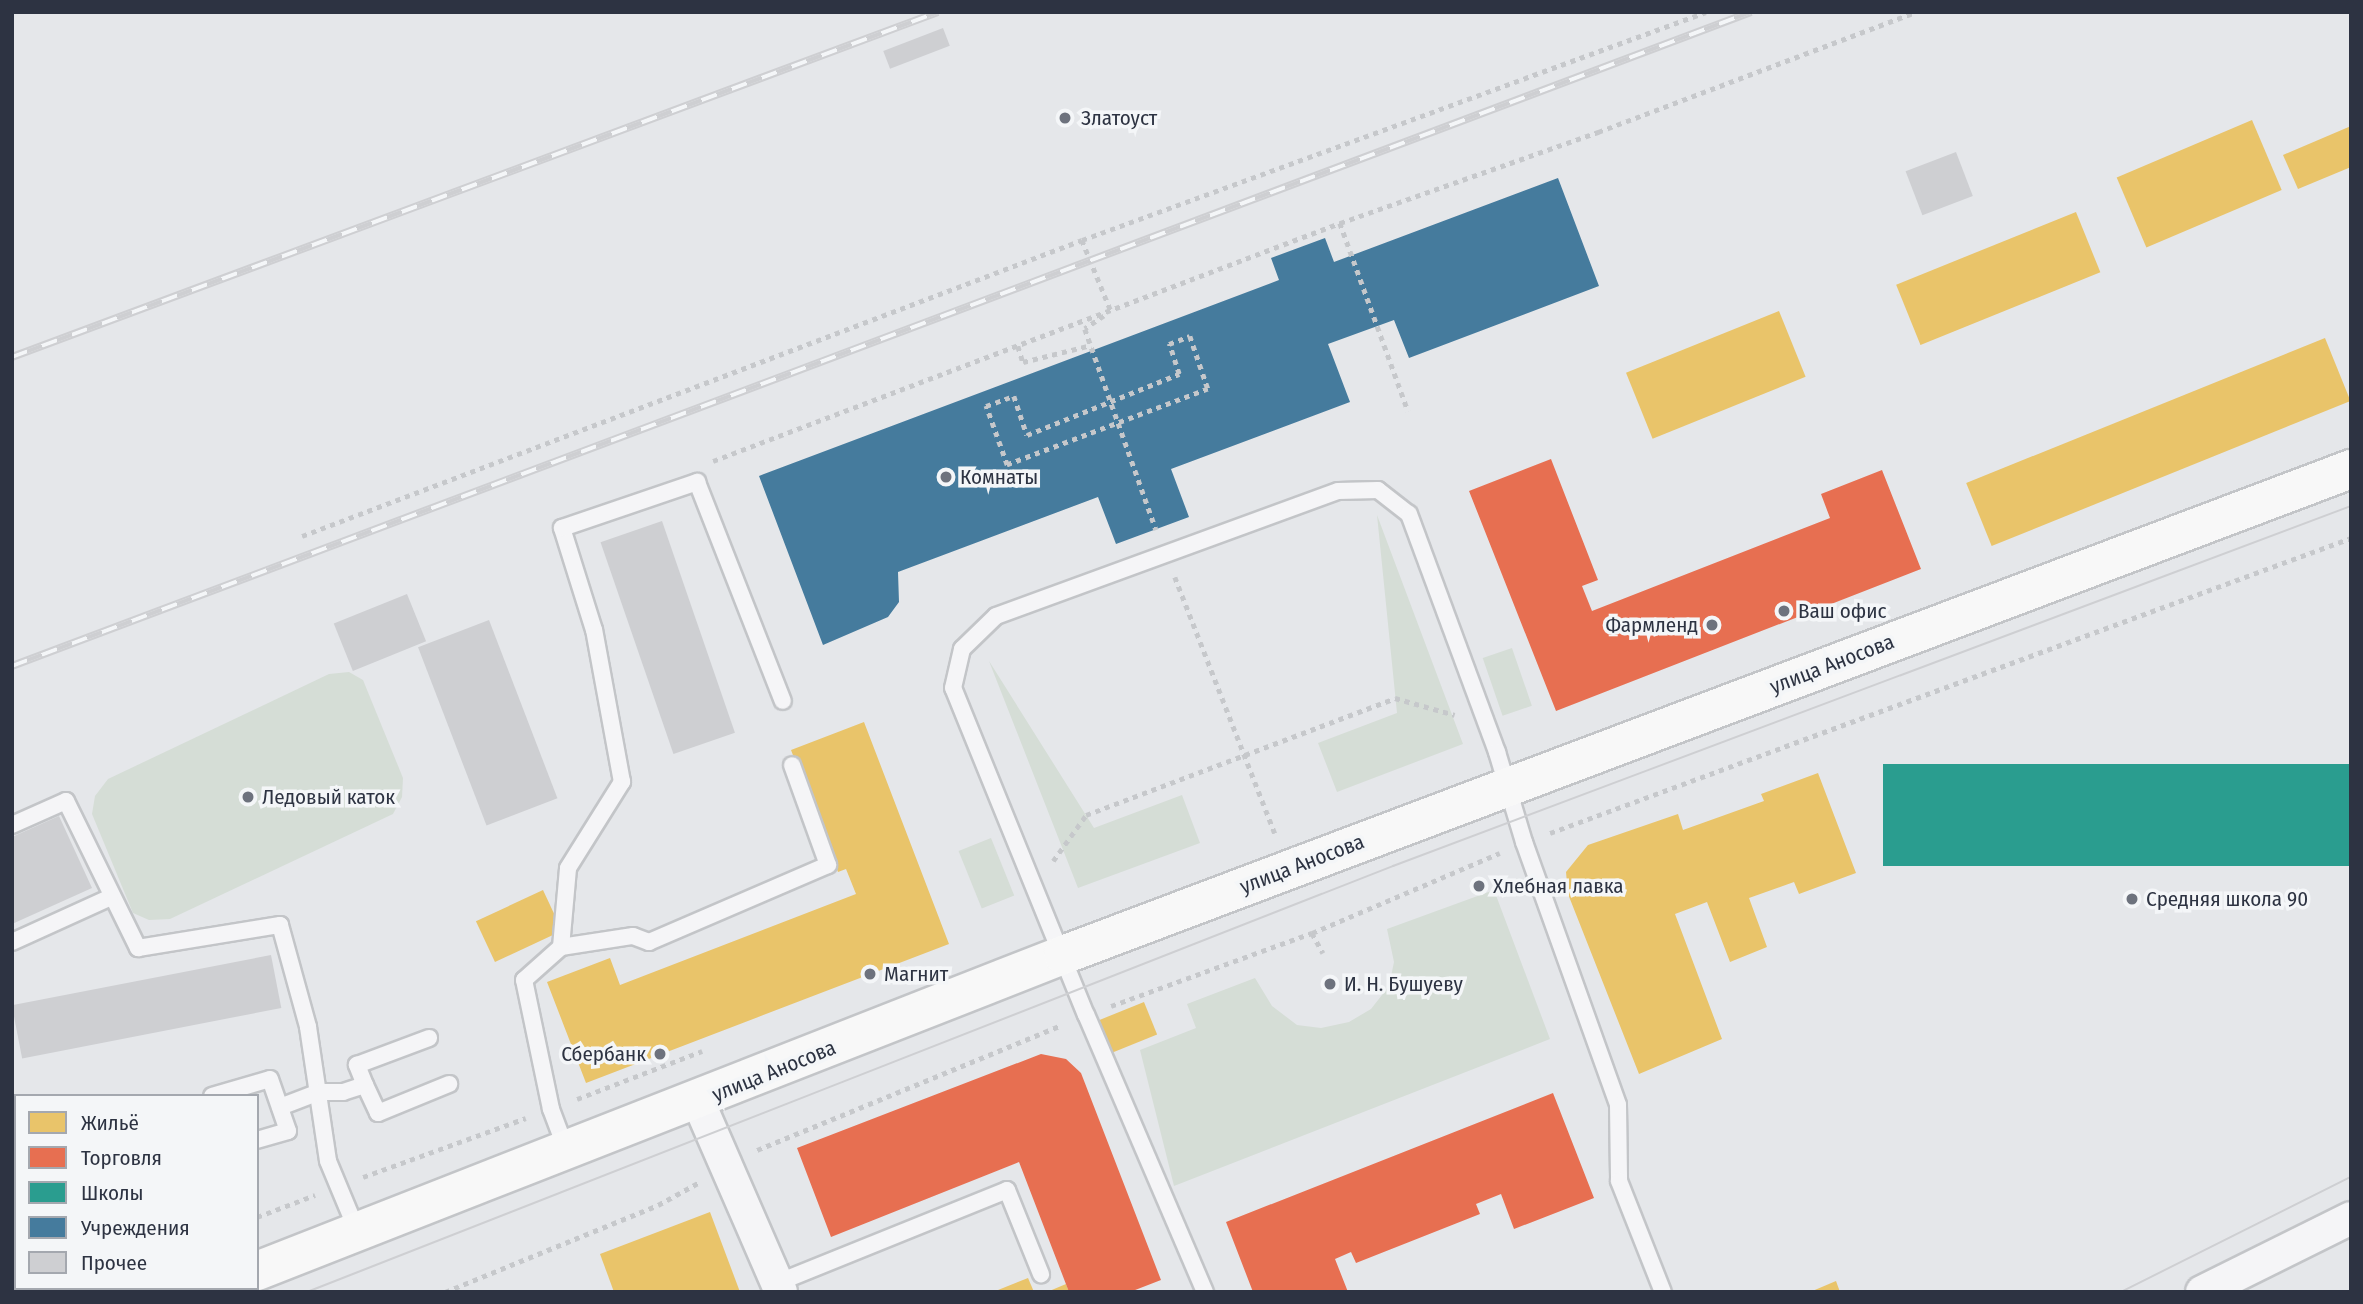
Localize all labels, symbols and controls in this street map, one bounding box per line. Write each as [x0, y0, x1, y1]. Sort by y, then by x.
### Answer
place label: Златоуст [1081, 105, 1157, 131]
marker: Златоуст [1055, 108, 1075, 128]
place label: Комнаты [960, 464, 1038, 490]
marker: Комнаты [938, 469, 954, 485]
place label: Ваш офис [1798, 598, 1886, 624]
marker: Ваш офис [1776, 603, 1792, 619]
place label: Фармленд [1606, 612, 1698, 638]
marker: Фармленд [1704, 617, 1720, 633]
street label: улица Аносова [1766, 629, 1898, 699]
place label: Ледовый каток [262, 784, 395, 810]
marker: Ледовый каток [240, 789, 256, 805]
street label: улица Аносова [1236, 829, 1368, 899]
place label: Хлебная лавка [1493, 873, 1624, 899]
marker: Хлебная лавка [1471, 878, 1487, 894]
place label: Средняя школа 90 [2146, 886, 2308, 912]
marker: Средняя школа 90 [2124, 891, 2140, 907]
place label: Магнит [884, 961, 948, 987]
marker: Магнит [862, 966, 878, 982]
place label: И. Н. Бушуеву [1344, 971, 1463, 997]
marker: И. Н. Бушуеву [1322, 976, 1338, 992]
street label: улица Аносова [709, 1035, 839, 1107]
place label: Сбербанк [561, 1041, 646, 1067]
marker: Сбербанк [652, 1046, 668, 1062]
legend [14, 1094, 259, 1290]
text: Жильё [81, 1110, 139, 1136]
text: Торговля [81, 1145, 162, 1171]
text: Школы [81, 1180, 144, 1206]
text: Учреждения [81, 1215, 190, 1241]
text: Прочее [81, 1250, 147, 1276]

